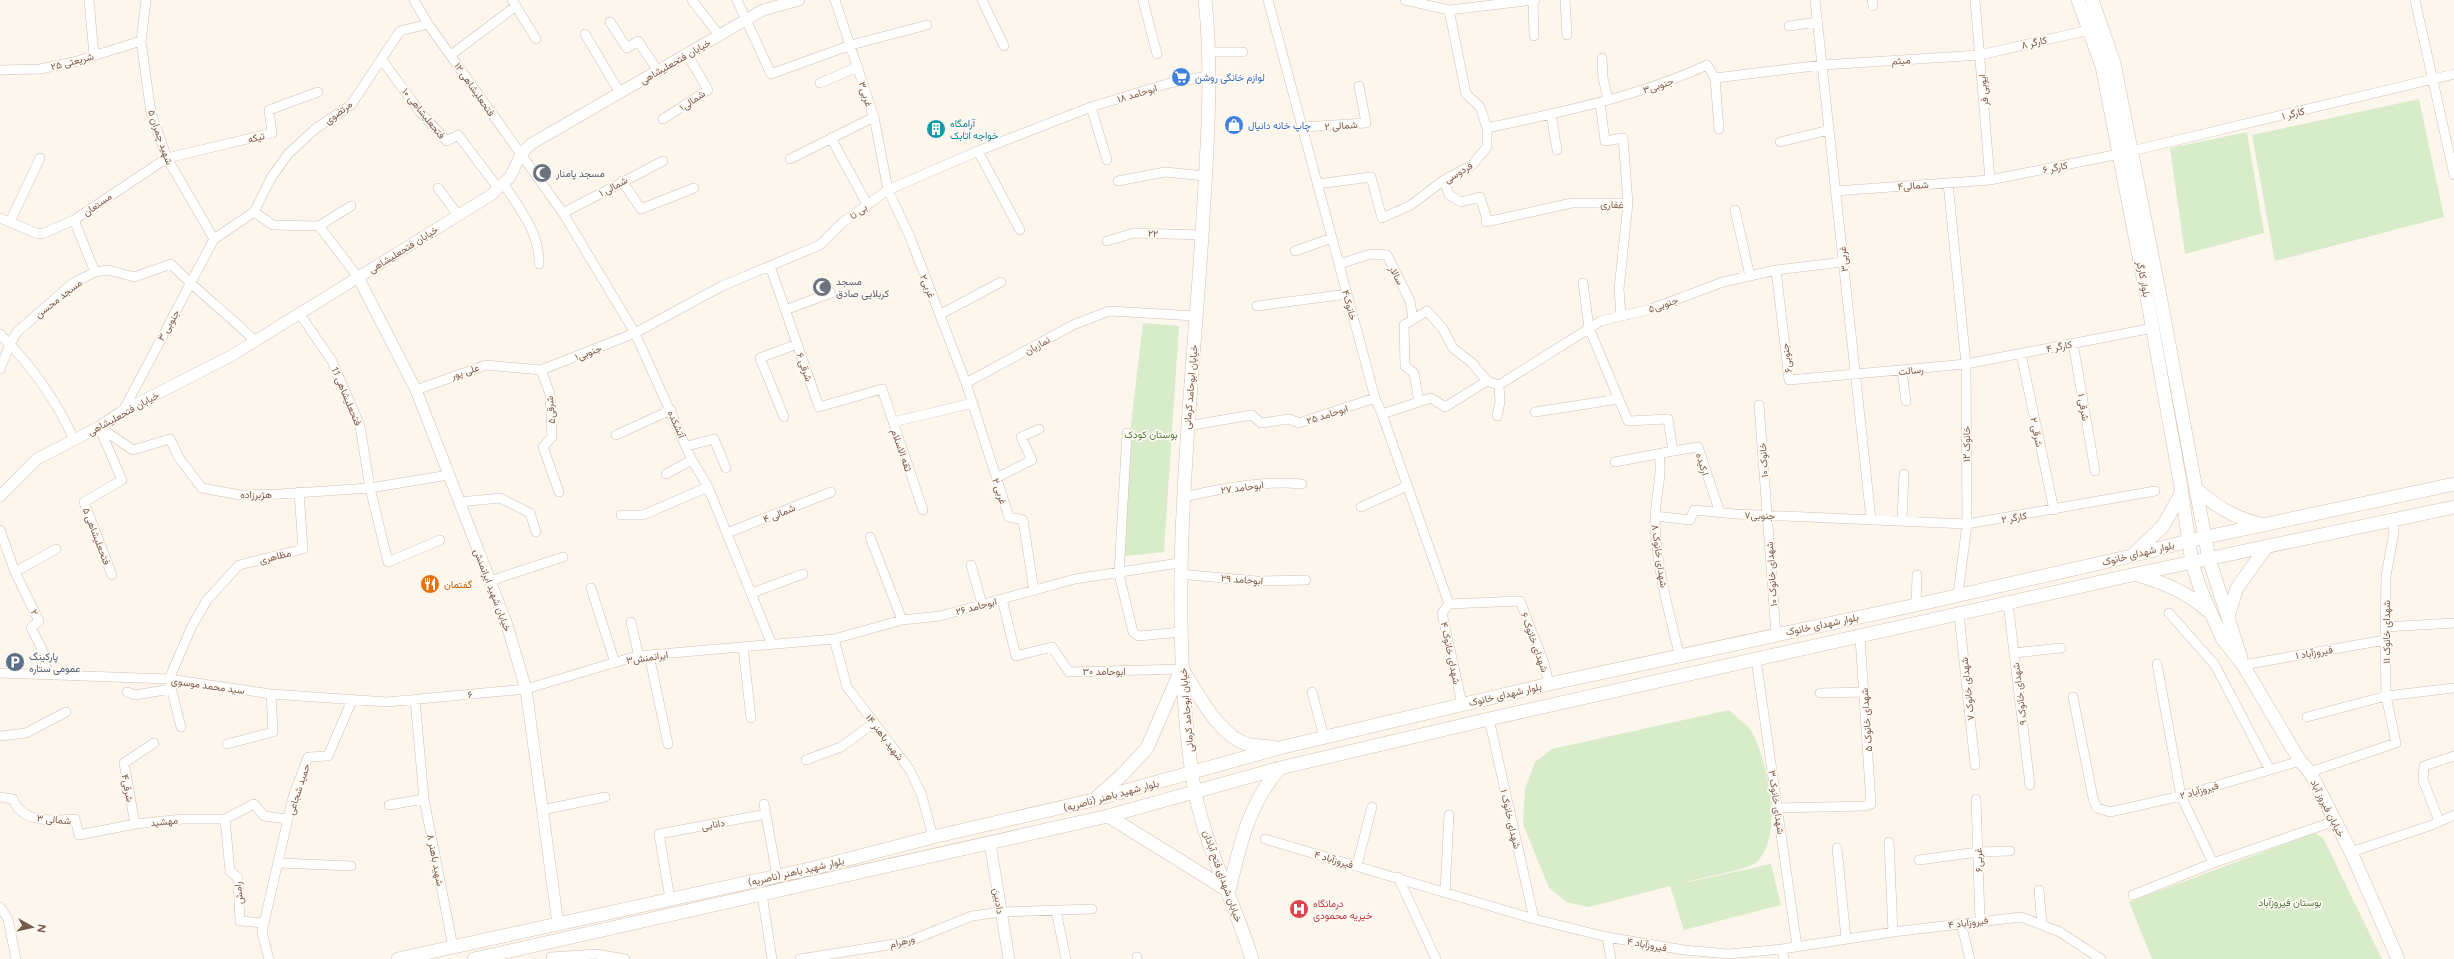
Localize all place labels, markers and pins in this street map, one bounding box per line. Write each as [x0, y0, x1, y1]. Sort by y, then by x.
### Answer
supermarket icon: لوازم خانگی روشن [1170, 66, 1192, 88]
place label: لوازم خانگی روشن [1195, 71, 1265, 84]
shop icon: چاپ خانه دانیال [1223, 114, 1245, 136]
place label: آرامگاه خواجه اتابک [950, 117, 999, 142]
building icon: آرامگاه خواجه اتابک [925, 118, 947, 140]
place label: چاپ خانه دانیال [1248, 119, 1311, 133]
mosque icon: مسجد پامنار [531, 162, 553, 184]
place label: مسجد پامنار [555, 167, 605, 181]
place label: مسجد کربلایی صادق [836, 275, 890, 300]
mosque icon: مسجد کربلایی صادق [811, 276, 833, 298]
restaurant icon: گفتمان [419, 573, 441, 595]
place label: گفتمان [444, 578, 473, 591]
place label: پارکینگ عمومی ستاره [29, 650, 81, 675]
parking icon: پارکینگ عمومی ستاره [4, 651, 26, 673]
place label: درمانگاه خیریه محمودی [1313, 897, 1373, 922]
hospital icon: درمانگاه خیریه محمودی [1288, 898, 1310, 920]

